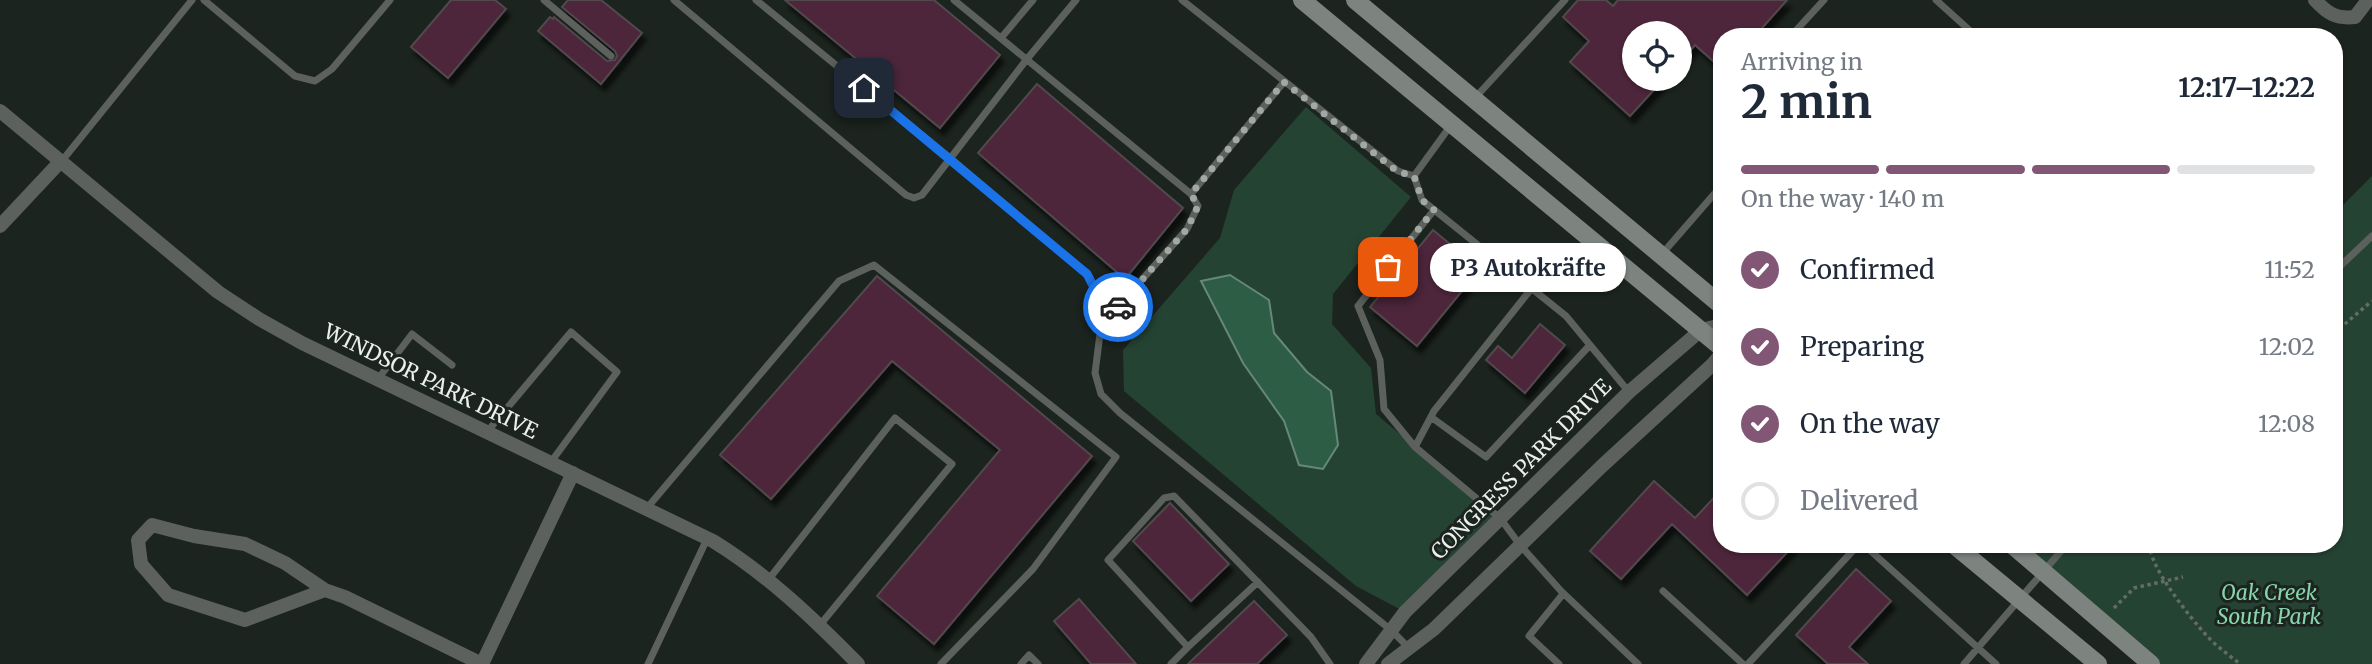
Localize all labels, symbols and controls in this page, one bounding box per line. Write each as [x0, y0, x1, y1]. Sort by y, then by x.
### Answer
map controls [1622, 21, 1692, 91]
button: locate [1622, 21, 1692, 91]
text: Arriving in [1741, 47, 1863, 76]
pin [834, 58, 894, 118]
icon: home [845, 69, 883, 107]
text: 12:17–12:22 [2178, 71, 2315, 104]
text: 2 min [1741, 73, 1872, 131]
text: On the way · 140 m [1741, 184, 1944, 213]
pin [1358, 237, 1418, 297]
callout: P3 Autokräfte [1430, 243, 1626, 292]
icon: bag [1369, 248, 1407, 286]
icon: check [1741, 251, 1779, 289]
text: P3 Autokräfte [1450, 253, 1606, 282]
text: Confirmed [1800, 253, 1935, 286]
text: 11:52 [2264, 255, 2315, 284]
courier [1083, 272, 1153, 342]
icon: car [1099, 288, 1137, 326]
street label: WINDSOR PARK DRIVE [319, 317, 543, 445]
icon: check [1741, 328, 1779, 366]
text: Preparing [1800, 330, 1924, 363]
text: 12:02 [2259, 332, 2315, 361]
street label: CONGRESS PARK DRIVE [1425, 373, 1617, 565]
icon: check [1741, 405, 1779, 443]
text: On the way [1800, 407, 1940, 440]
text: 12:08 [2258, 409, 2315, 438]
text: Delivered [1800, 484, 1919, 517]
park label: Oak Creek South Park [2217, 579, 2322, 630]

